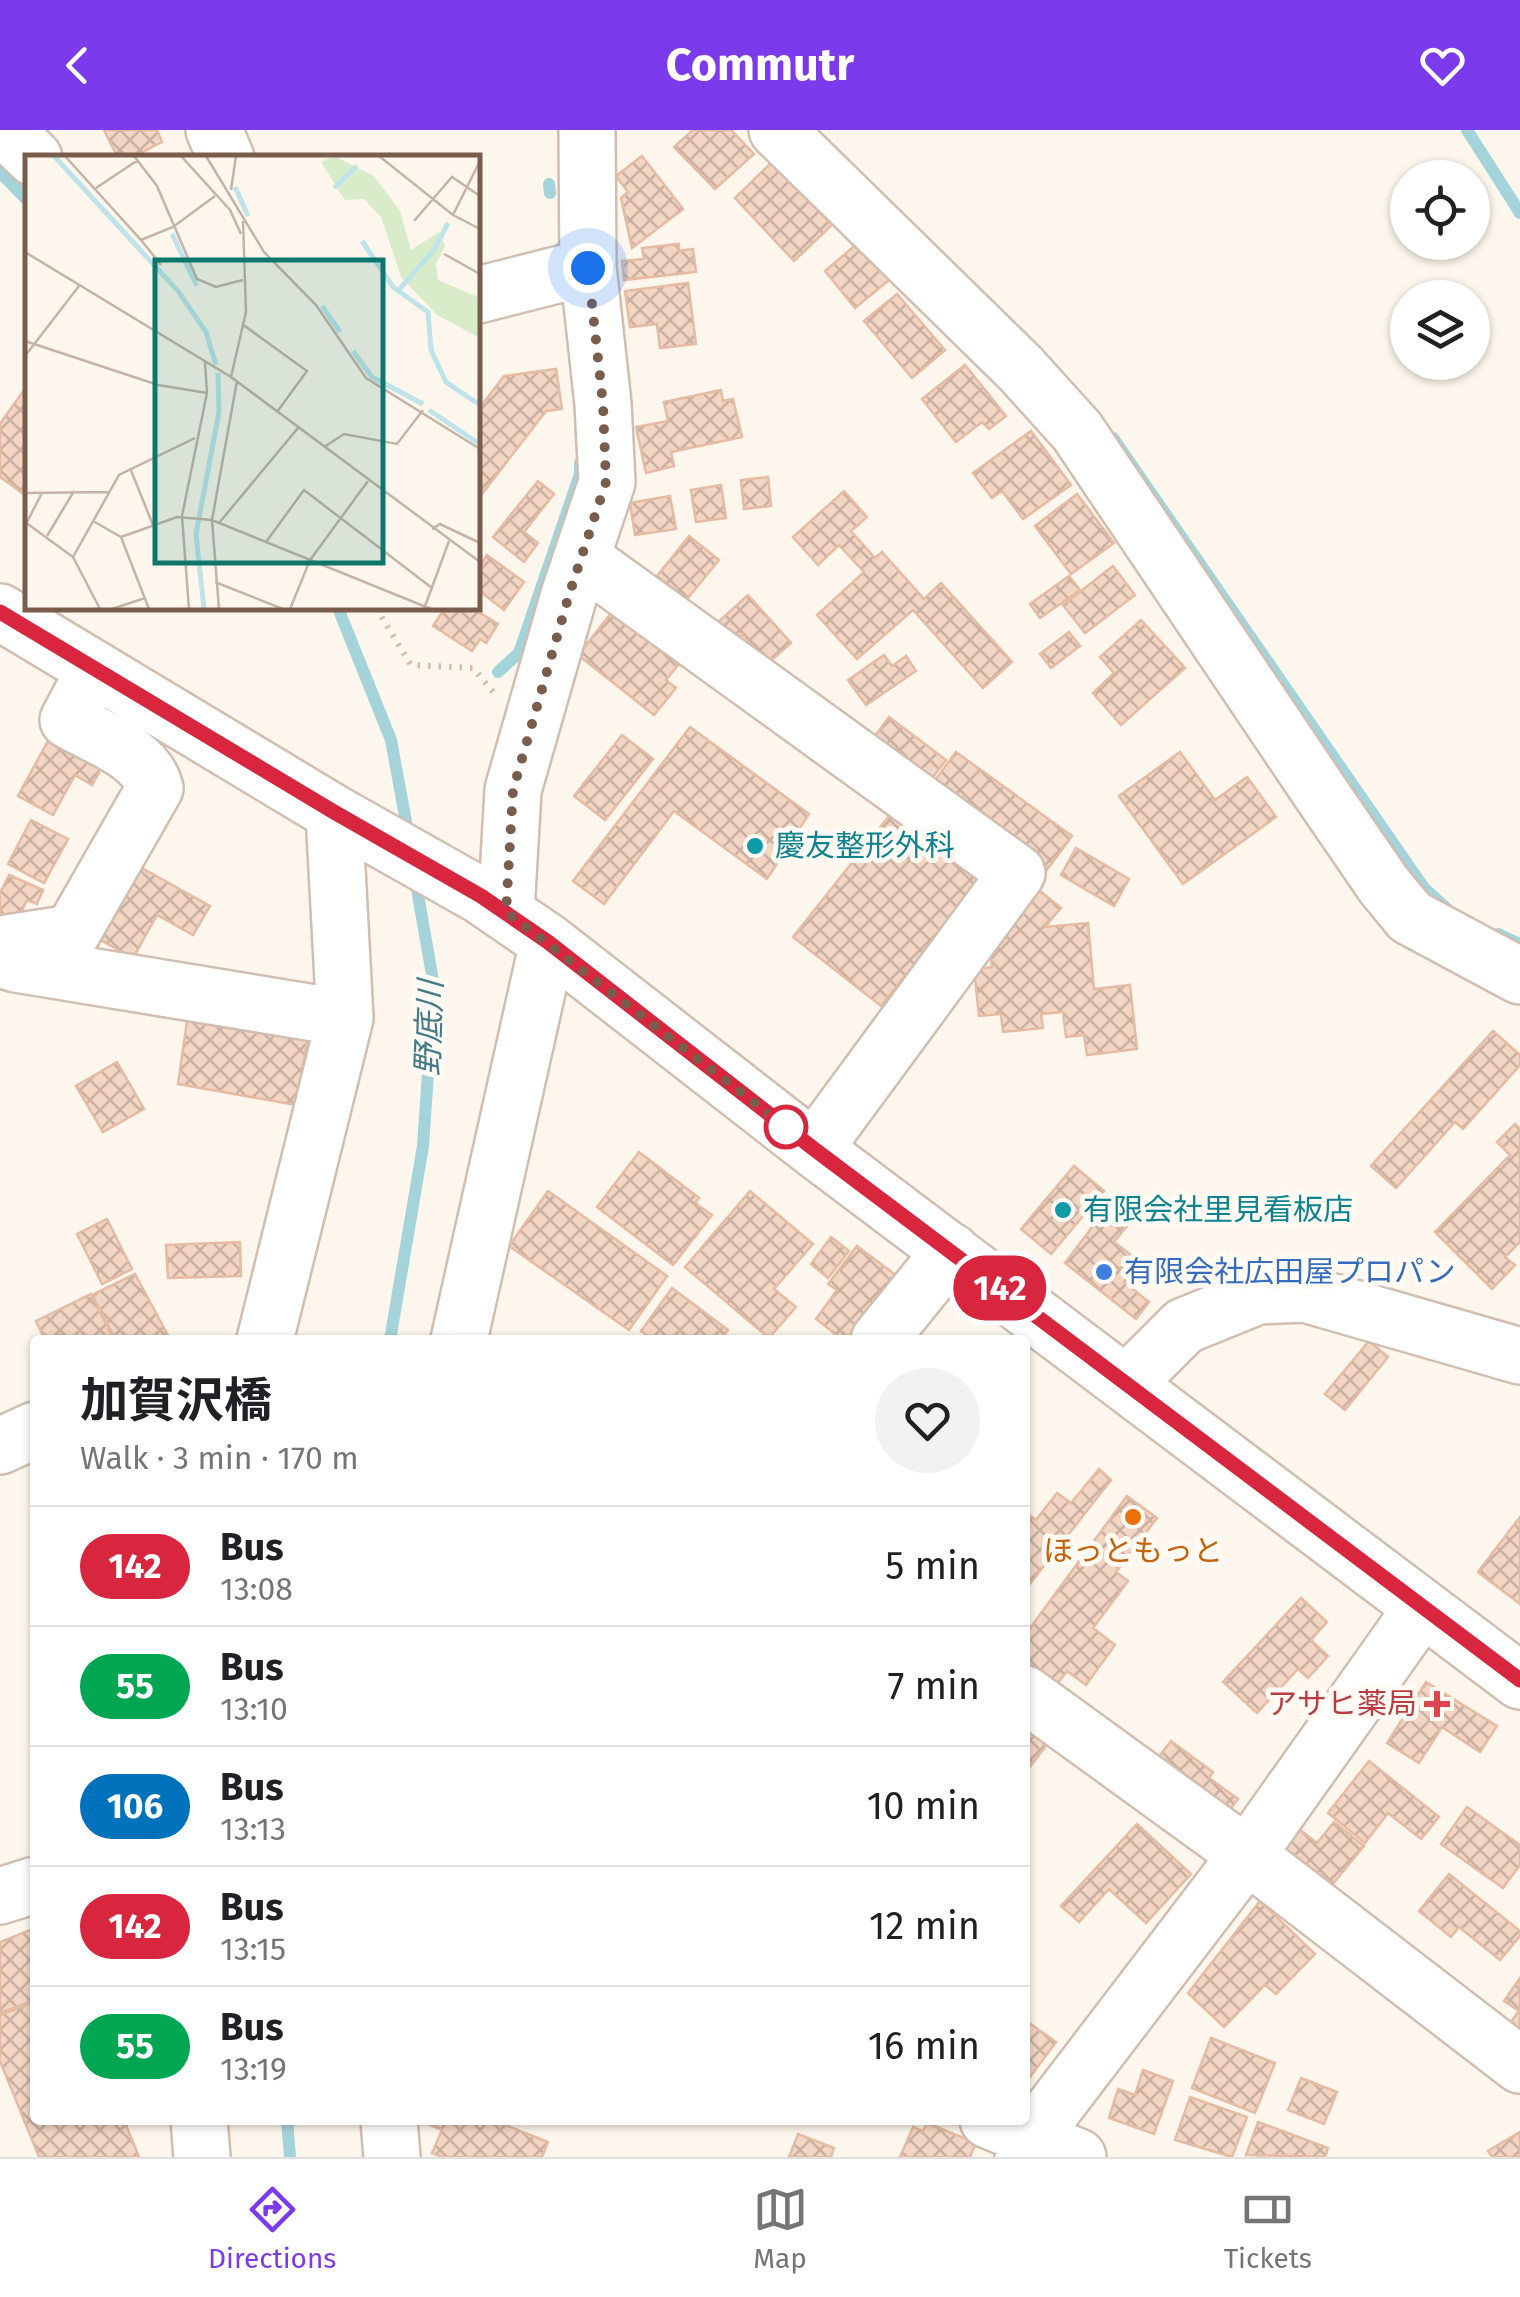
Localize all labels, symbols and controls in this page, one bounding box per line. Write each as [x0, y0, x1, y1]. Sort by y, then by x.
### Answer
icon: back [50, 38, 105, 93]
text: Commutr [666, 38, 854, 92]
icon: heart [1415, 38, 1470, 93]
inset map [25, 155, 480, 610]
map controls [1390, 160, 1490, 380]
button: locate [1390, 160, 1490, 260]
your location [563, 243, 613, 293]
button: layers [1390, 280, 1490, 380]
place label: 慶友整形外科 [775, 828, 955, 864]
marker: 慶友整形外科 [744, 835, 766, 857]
water label: 野底川 [408, 976, 450, 1077]
unlabelled marker [765, 1106, 807, 1148]
place label: 有限会社里見看板店 [1083, 1192, 1353, 1228]
marker: 有限会社里見看板店 [1052, 1199, 1074, 1221]
place label: 有限会社広田屋プロパン [1124, 1254, 1456, 1290]
line badge: 142 [942, 1256, 1058, 1320]
marker: 有限会社広田屋プロパン [1093, 1261, 1115, 1283]
text: 142 [973, 1267, 1027, 1309]
button: heart [875, 1368, 980, 1473]
text: 加賀沢橋 [80, 1372, 272, 1430]
text: Walk · 3 min · 170 m [80, 1439, 359, 1477]
marker: ほっともっと [1122, 1506, 1144, 1528]
text: Bus [220, 1524, 284, 1570]
place label: ほっともっと [1043, 1533, 1223, 1569]
text: 5 min [885, 1543, 980, 1589]
text: 142 [108, 1545, 162, 1587]
text: 13:08 [220, 1570, 293, 1608]
text: Bus [220, 1644, 284, 1690]
text: 7 min [888, 1663, 980, 1709]
text: 55 [116, 1665, 154, 1707]
place label: アサヒ薬局 [1267, 1686, 1417, 1722]
text: 13:10 [220, 1690, 288, 1728]
marker: アサヒ薬局 [1426, 1693, 1448, 1715]
text: Bus [220, 1764, 284, 1810]
text: 10 min [867, 1783, 980, 1829]
text: 106 [107, 1785, 163, 1827]
text: 13:13 [220, 1810, 286, 1848]
text: Bus [220, 1884, 284, 1930]
text: 12 min [869, 1903, 980, 1949]
text: 142 [108, 1905, 162, 1947]
text: 13:15 [220, 1930, 286, 1968]
text: Bus [220, 2004, 284, 2050]
text: 16 min [868, 2023, 980, 2069]
text: 55 [116, 2025, 154, 2067]
text: 13:19 [220, 2050, 287, 2088]
tab: Directions [208, 2182, 336, 2275]
tab: Map [753, 2182, 808, 2275]
tab: Tickets [1224, 2182, 1312, 2275]

